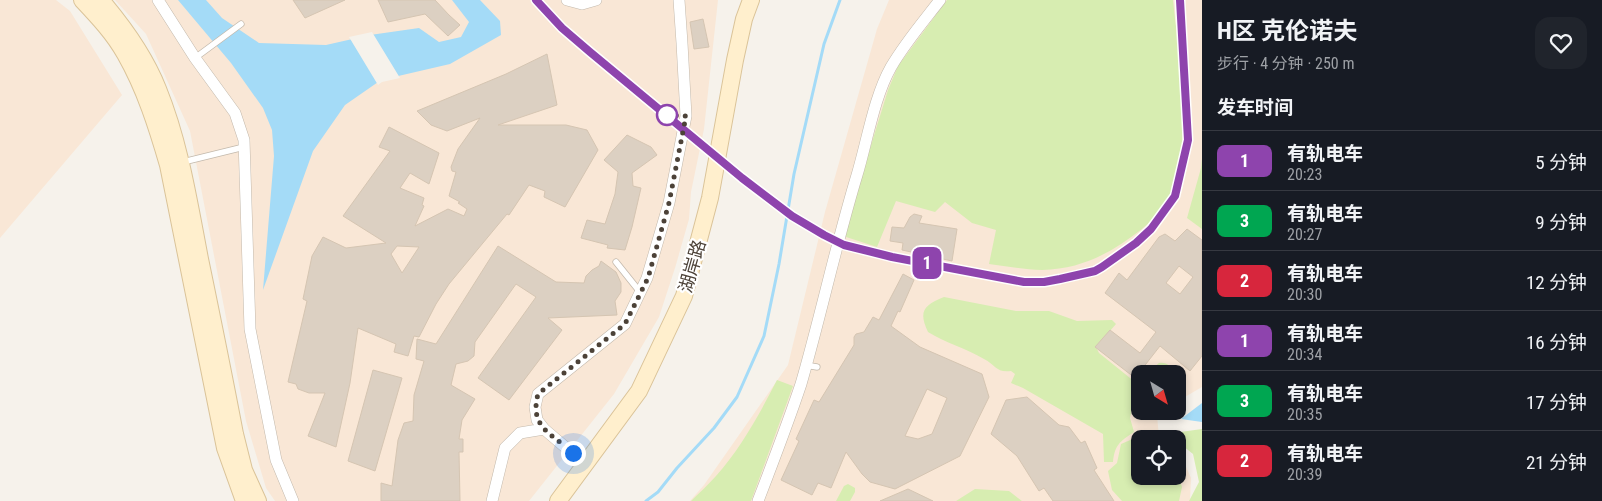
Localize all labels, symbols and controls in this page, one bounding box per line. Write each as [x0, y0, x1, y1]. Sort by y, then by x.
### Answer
text: H区 克伦诺夫 [1217, 17, 1357, 45]
button: heart [1535, 17, 1587, 69]
text: 步行 · 4 分钟 · 250 m [1217, 54, 1354, 73]
text: 发车时间 [1217, 96, 1293, 119]
unlabelled marker [656, 104, 678, 126]
text: 有轨电车 [1287, 142, 1363, 165]
text: 1 [1240, 150, 1249, 171]
text: 5 分钟 [1535, 151, 1587, 174]
text: 20:23 [1287, 165, 1322, 184]
text: 有轨电车 [1287, 202, 1363, 225]
text: 3 [1240, 210, 1249, 231]
text: 9 分钟 [1535, 211, 1587, 234]
text: 20:27 [1287, 225, 1322, 244]
street label: 湖岸路 [674, 237, 710, 295]
line badge: 1 [911, 247, 943, 279]
text: 1 [922, 252, 932, 273]
text: 有轨电车 [1287, 262, 1363, 285]
text: 2 [1240, 270, 1249, 291]
text: 12 分钟 [1526, 271, 1587, 294]
text: 20:30 [1287, 285, 1322, 304]
text: 有轨电车 [1287, 322, 1363, 345]
text: 1 [1240, 330, 1249, 351]
text: 16 分钟 [1526, 331, 1587, 354]
text: 20:34 [1287, 345, 1322, 364]
north arrow [1131, 365, 1186, 420]
map controls [1131, 365, 1186, 485]
text: 有轨电车 [1287, 382, 1363, 405]
text: 3 [1240, 390, 1249, 411]
text: 17 分钟 [1526, 391, 1587, 414]
text: 20:35 [1287, 405, 1322, 424]
button: locate [1131, 430, 1186, 485]
your location [561, 441, 586, 466]
text: 有轨电车 [1287, 442, 1363, 465]
text: 2 [1240, 450, 1249, 471]
text: 21 分钟 [1526, 451, 1587, 474]
text: 20:39 [1287, 465, 1322, 484]

